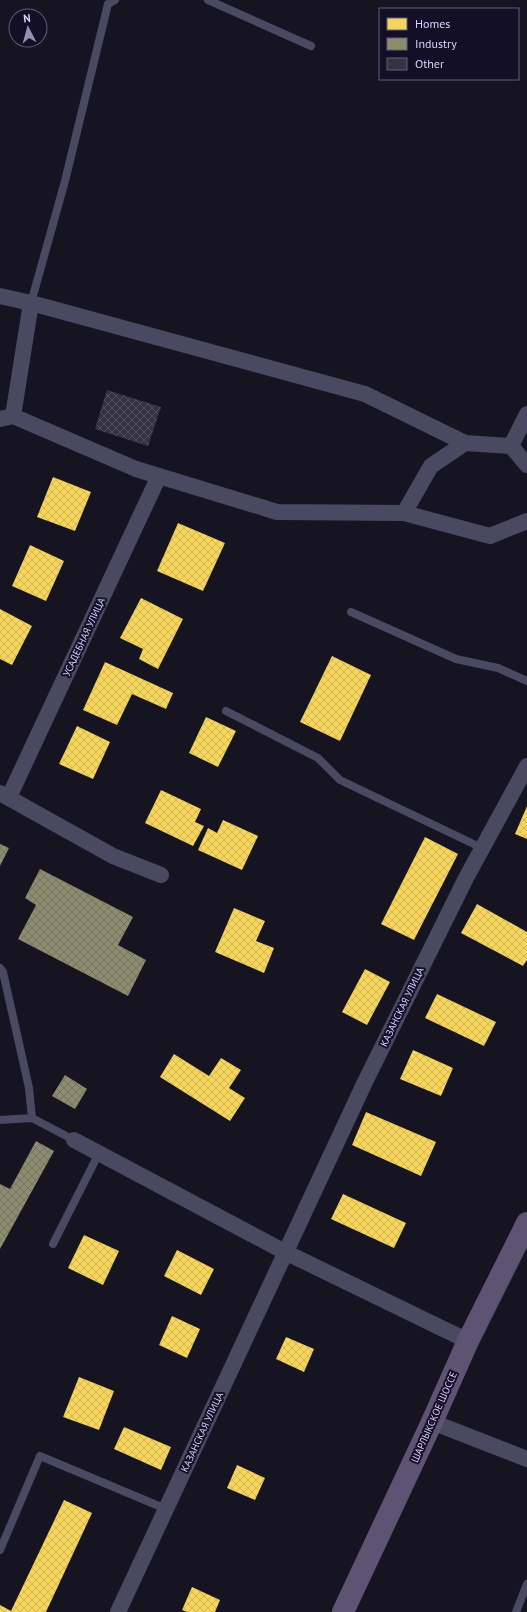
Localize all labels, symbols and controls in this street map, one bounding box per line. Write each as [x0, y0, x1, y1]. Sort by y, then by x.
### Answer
north arrow [8, 8, 48, 48]
legend [379, 8, 519, 80]
text: N [23, 11, 31, 25]
text: Homes [415, 16, 450, 31]
text: Industry [415, 36, 457, 51]
text: Other [415, 56, 444, 71]
street label: УСАДЕБНАЯ УЛИЦА [60, 595, 108, 679]
street label: КАЗАНСКАЯ УЛИЦА [377, 965, 427, 1049]
street label: ШАРЛЫКСКОЕ ШОССЕ [408, 1370, 460, 1464]
street label: КАЗАНСКАЯ УЛИЦА [178, 1390, 226, 1474]

